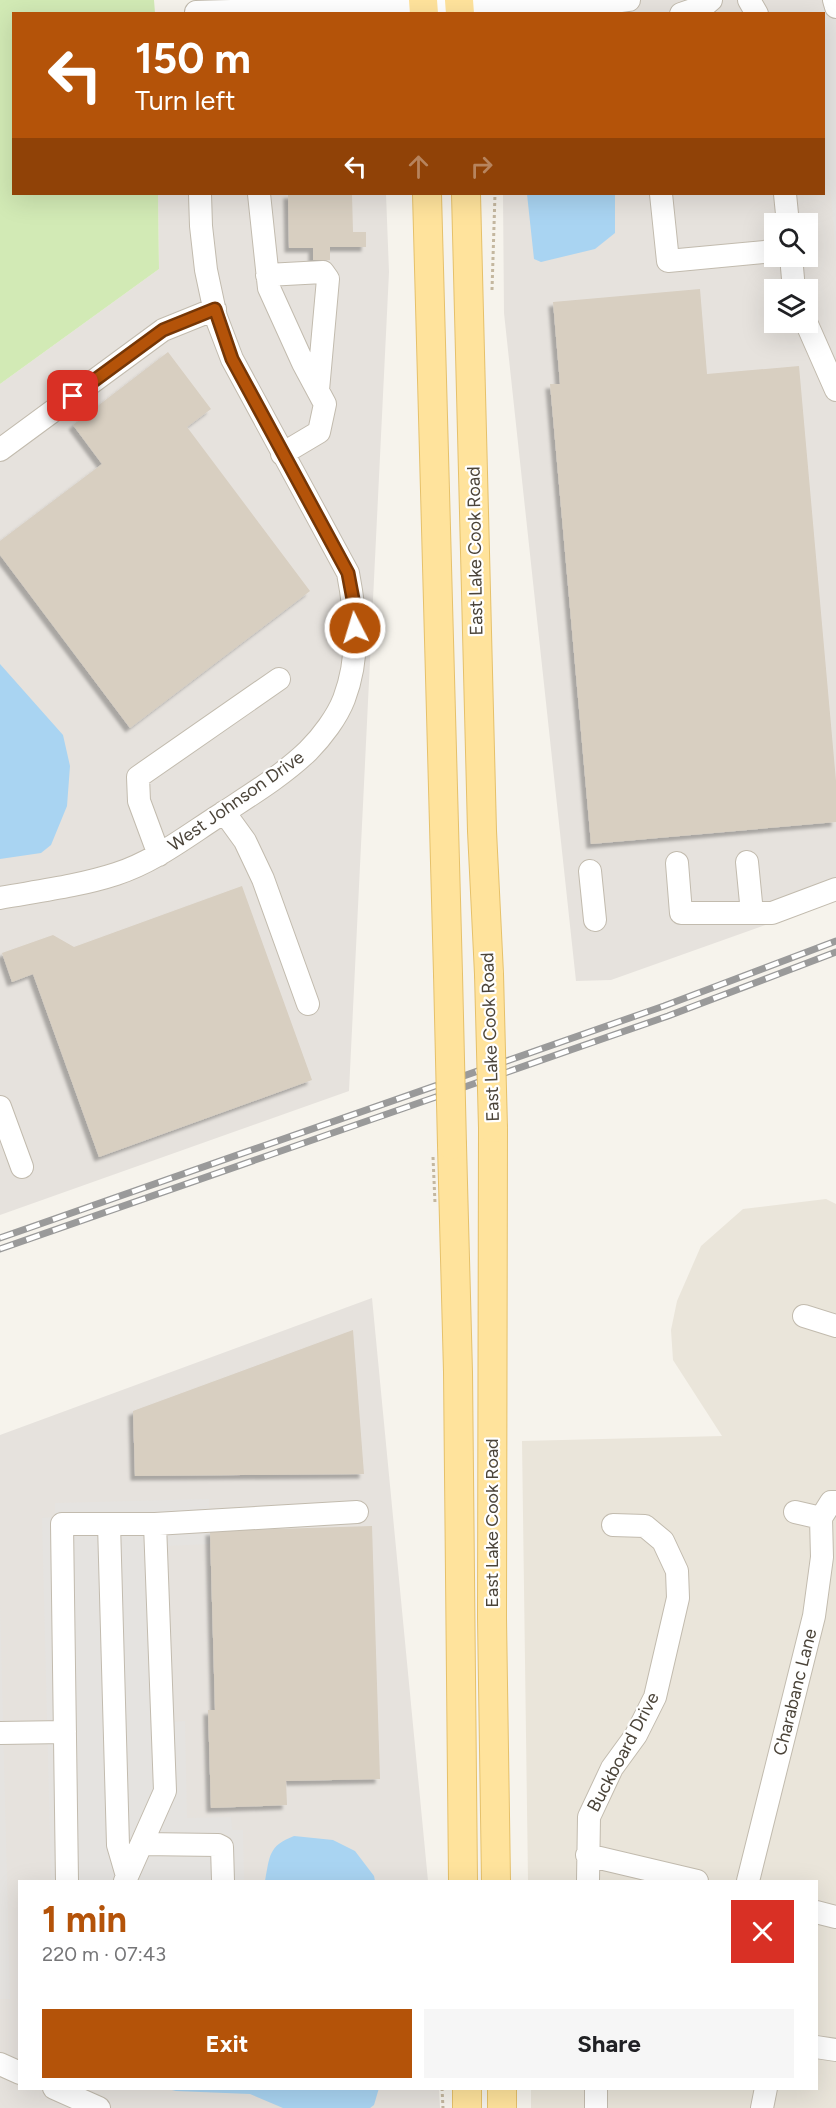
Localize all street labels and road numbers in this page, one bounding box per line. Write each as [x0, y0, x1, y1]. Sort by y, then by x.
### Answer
street label: East Lake Cook Road [463, 466, 487, 636]
street label: West Johnson Drive [164, 746, 308, 856]
street label: East Lake Cook Road [476, 952, 504, 1122]
street label: East Lake Cook Road [481, 1438, 503, 1608]
street label: Charabanc Lane [769, 1626, 821, 1758]
street label: Buckboard Drive [582, 1688, 664, 1816]

